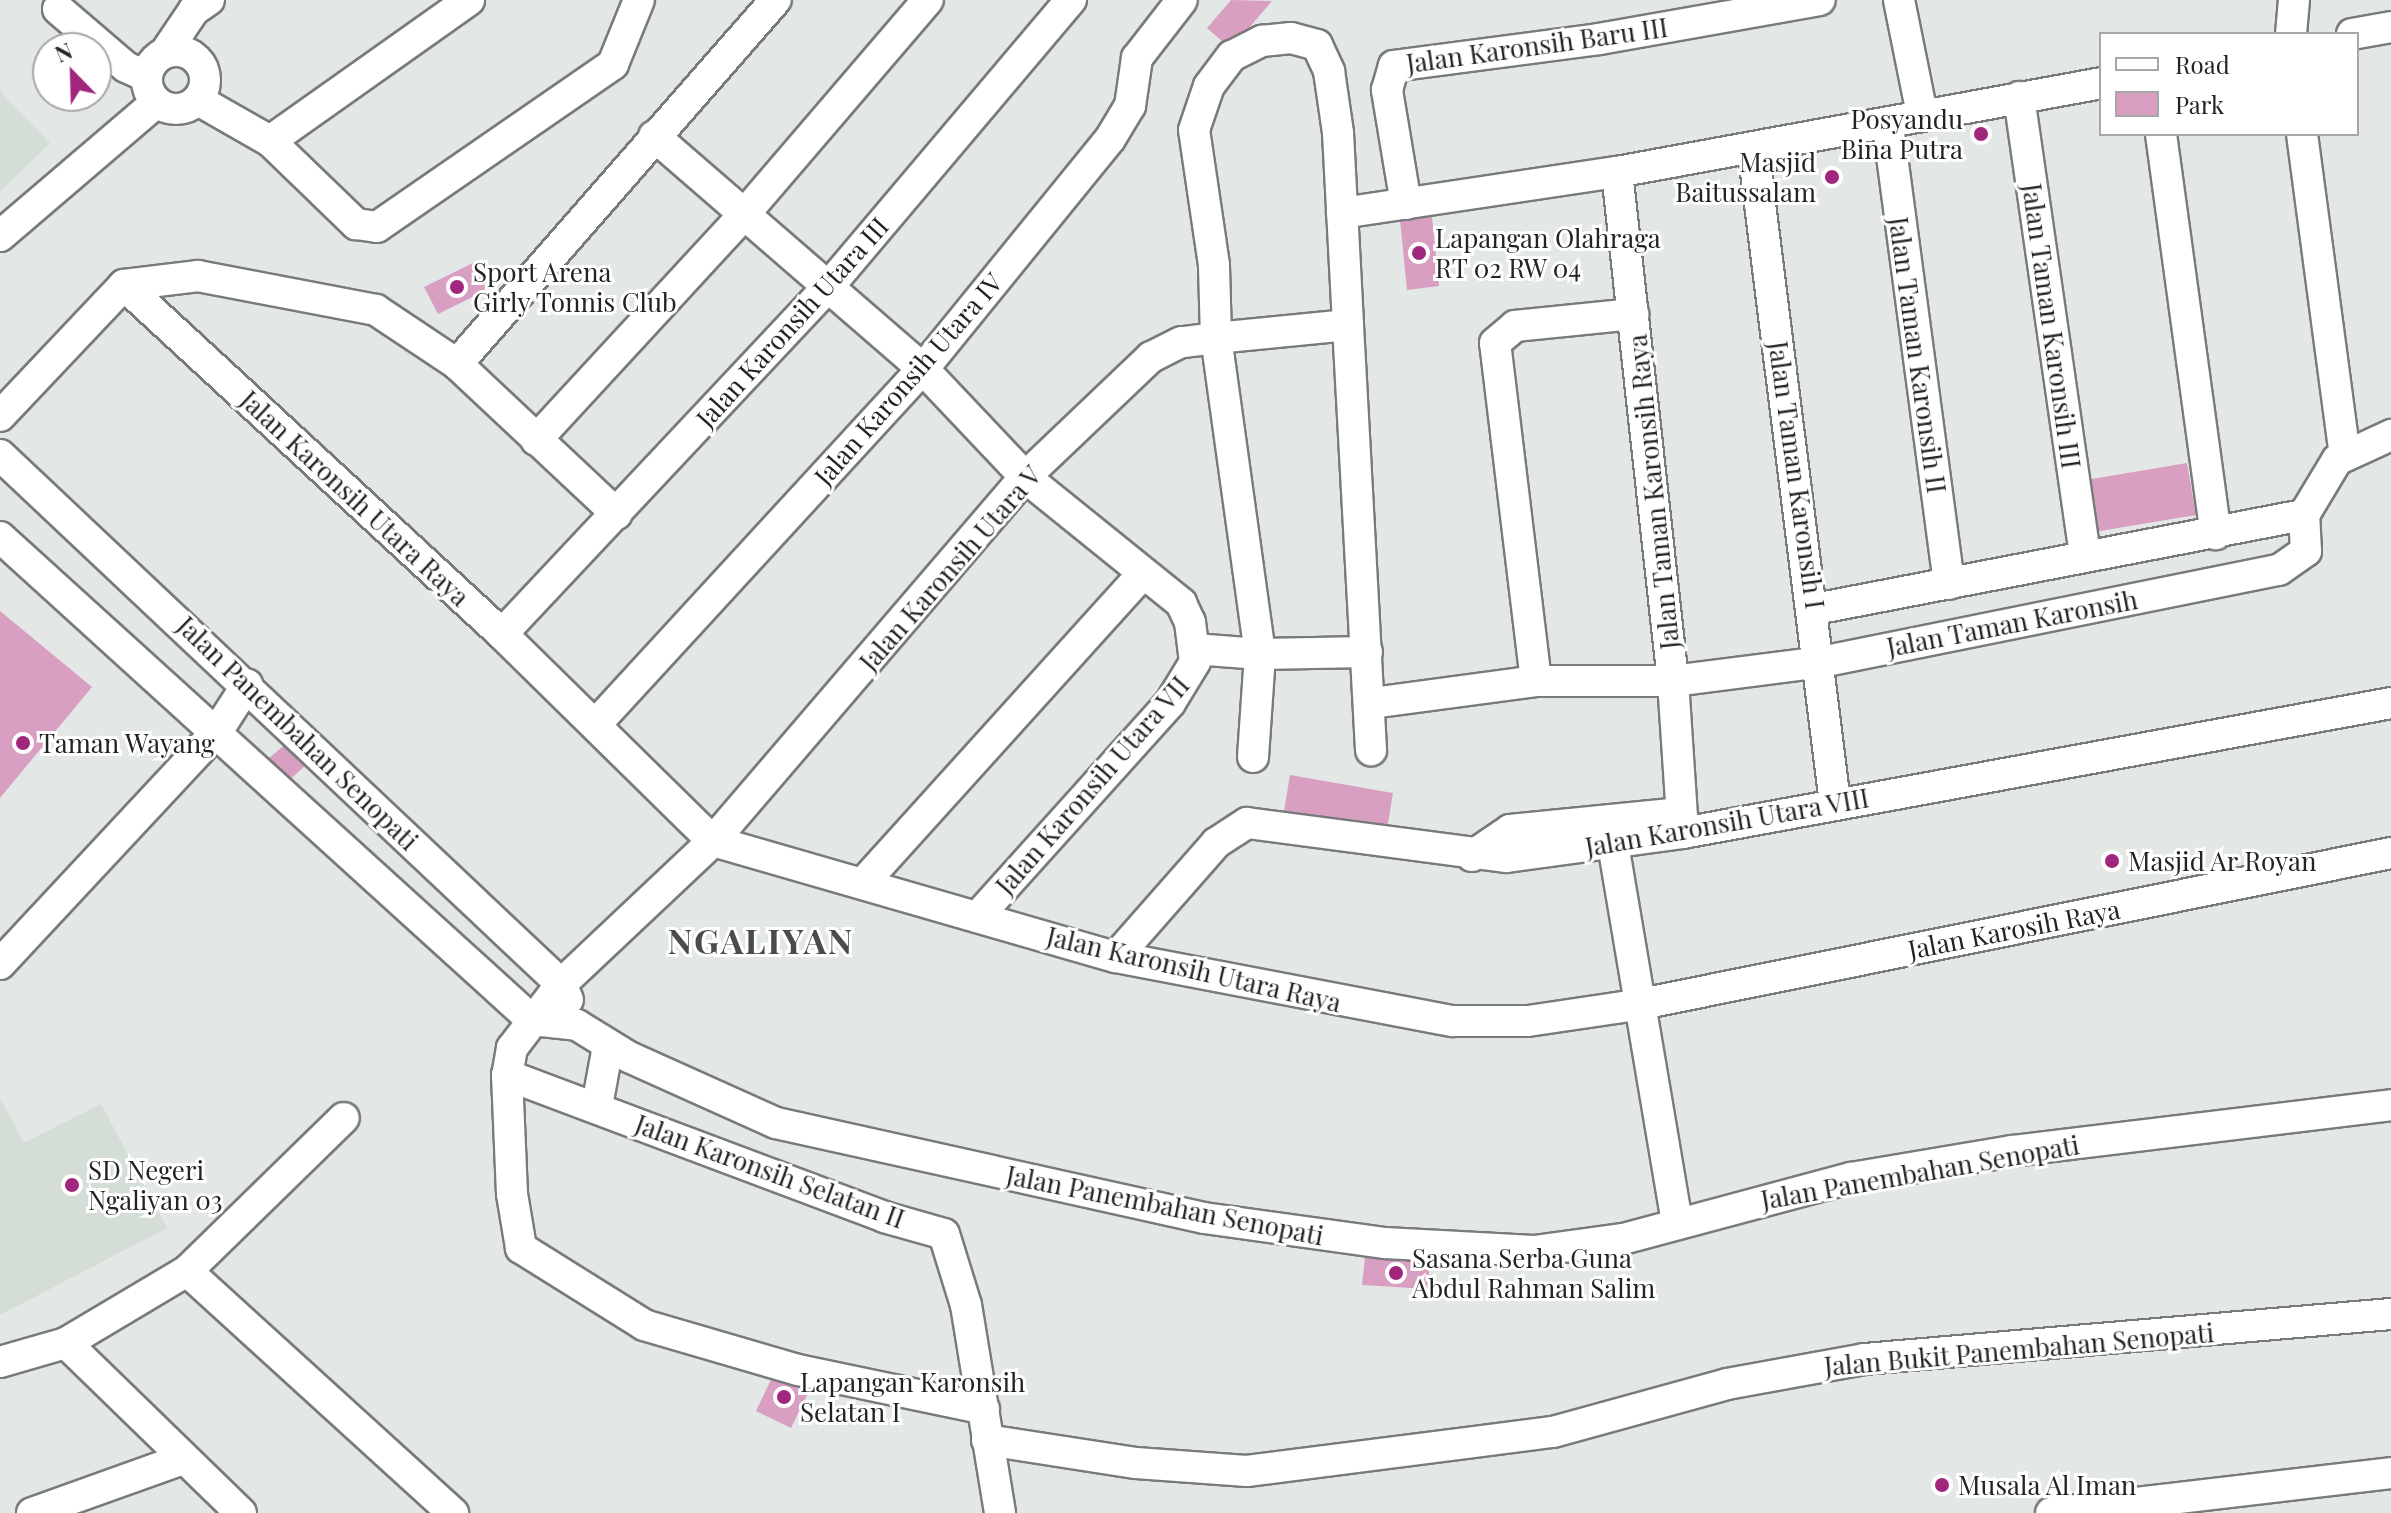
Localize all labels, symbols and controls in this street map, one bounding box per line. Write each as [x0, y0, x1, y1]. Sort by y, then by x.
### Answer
street label: Jalan Karonsih Baru III [1404, 11, 1670, 79]
north arrow [32, 32, 112, 112]
legend [2099, 32, 2359, 136]
text: N [50, 35, 77, 69]
text: Road [2175, 48, 2230, 80]
text: Park [2175, 88, 2224, 120]
place label: Posyandu Bina Putra [1840, 103, 1963, 164]
marker: Posyandu Bina Putra [1970, 123, 1992, 145]
place label: Masjid Baitussalam [1675, 146, 1816, 208]
marker: Masjid Baitussalam [1823, 168, 1841, 186]
street label: Jalan Taman Karonsih III [2016, 181, 2088, 471]
street label: Jalan Karonsih Utara III [689, 210, 895, 434]
street label: Jalan Taman Karonsih II [1883, 214, 1953, 496]
place label: Lapangan Olahraga RT 02 RW 04 [1435, 222, 1661, 284]
marker: Lapangan Olahraga RT 02 RW 04 [1410, 244, 1428, 262]
place label: Sport Arena Girly Tonnis Club [473, 256, 678, 318]
street label: Jalan Karonsih Utara IV [807, 266, 1009, 492]
marker: Sport Arena Girly Tonnis Club [448, 278, 466, 296]
street label: Jalan Taman Karonsih Raya [1621, 333, 1685, 651]
street label: Jalan Taman Karonsih I [1763, 339, 1831, 611]
street label: Jalan Karonsih Utara Raya [234, 384, 476, 612]
street label: Jalan Karonsih Utara V [852, 459, 1048, 677]
street label: Jalan Taman Karonsih [1884, 583, 2140, 663]
street label: Jalan Panembahan Senopati [171, 610, 425, 856]
street label: Jalan Karonsih Utara VII [988, 669, 1196, 901]
place label: Taman Wayang [39, 727, 216, 759]
marker: Taman Wayang [14, 734, 32, 752]
street label: Jalan Karonsih Utara VIII [1582, 782, 1872, 862]
place label: Masjid Ar Royan [2128, 845, 2318, 877]
marker: Masjid Ar Royan [2103, 852, 2121, 870]
street label: Jalan Karosih Raya [1905, 893, 2123, 965]
street label: Jalan Karonsih Utara Raya [1044, 920, 1344, 1018]
district label: NGALIYAN [668, 921, 854, 961]
street label: Jalan Karonsih Selatan II [631, 1108, 909, 1234]
street label: Jalan Panembahan Senopati [1758, 1129, 2082, 1215]
place label: SD Negeri Ngaliyan 03 [88, 1154, 223, 1216]
street label: Jalan Panembahan Senopati [1004, 1159, 1326, 1251]
marker: SD Negeri Ngaliyan 03 [63, 1176, 81, 1194]
place label: Sasana Serba Guna Abdul Rahman Salim [1412, 1242, 1655, 1304]
marker: Sasana Serba Guna Abdul Rahman Salim [1387, 1264, 1405, 1282]
street label: Jalan Bukit Panembahan Senopati [1823, 1316, 2215, 1382]
place label: Lapangan Karonsih Selatan I [800, 1366, 1025, 1428]
marker: Lapangan Karonsih Selatan I [775, 1388, 793, 1406]
place label: Musala Al Iman [1958, 1469, 2138, 1501]
marker: Musala Al Iman [1933, 1476, 1951, 1494]

